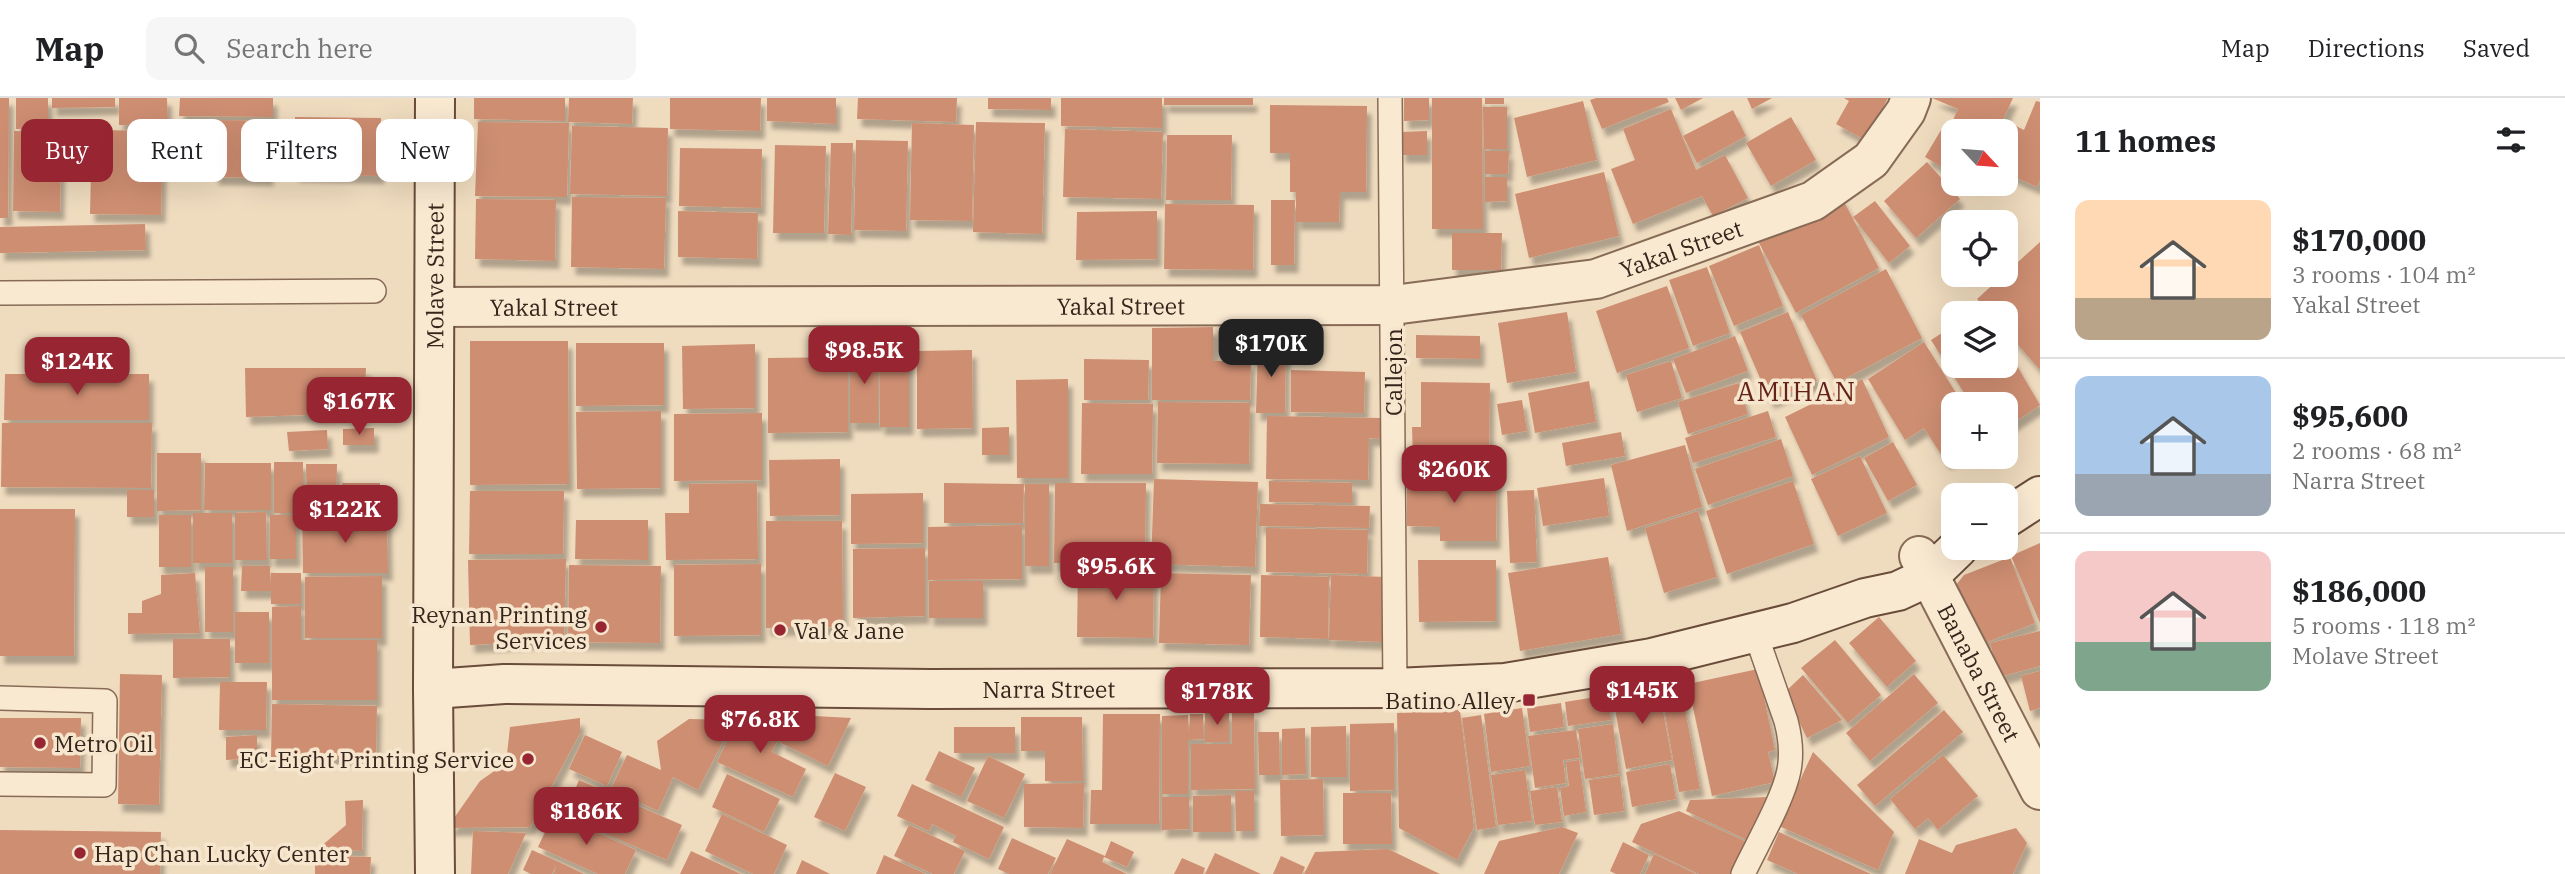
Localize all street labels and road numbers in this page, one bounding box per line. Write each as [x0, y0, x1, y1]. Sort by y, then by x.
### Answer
street label: Molave Street [419, 203, 450, 349]
street label: Yakal Street [1616, 213, 1747, 284]
street label: Yakal Street [1057, 290, 1185, 321]
street label: Yakal Street [490, 292, 618, 322]
street label: Callejon [1378, 328, 1408, 416]
street label: Banaba Street [1931, 598, 2027, 747]
street label: Narra Street [982, 674, 1115, 704]

